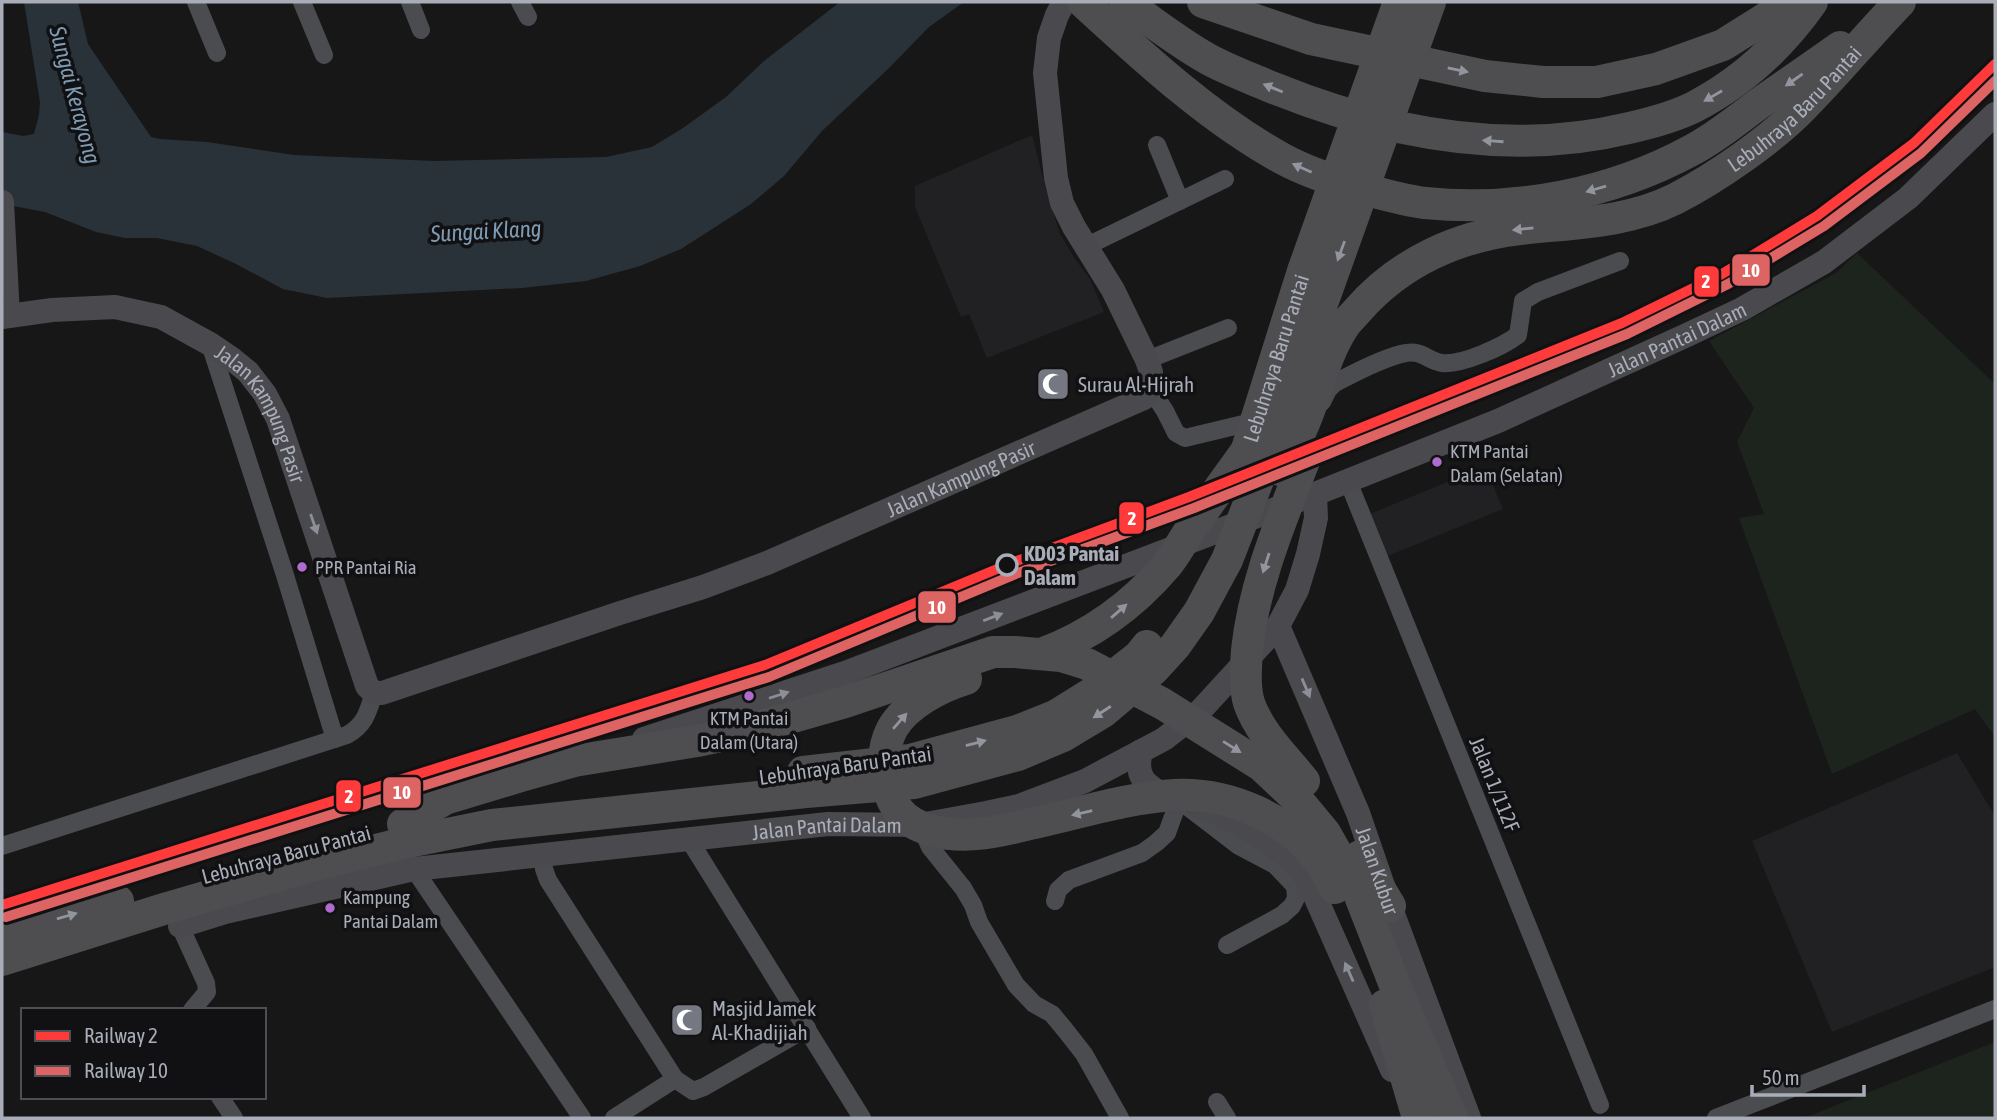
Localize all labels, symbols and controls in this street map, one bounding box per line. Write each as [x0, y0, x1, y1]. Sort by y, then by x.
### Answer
water label: Sungai Kerayong [44, 22, 106, 167]
street label: Lebuhraya Baru Pantai [1723, 41, 1866, 176]
one-way arrow [1447, 65, 1469, 76]
one-way arrow [1785, 73, 1803, 87]
one-way arrow [1263, 82, 1284, 93]
one-way arrow [1703, 90, 1723, 102]
one-way arrow [1482, 135, 1504, 146]
one-way arrow [1291, 162, 1312, 173]
one-way arrow [1585, 184, 1607, 195]
water label: Sungai Klang [429, 215, 542, 247]
one-way arrow [1512, 223, 1534, 234]
one-way arrow [1335, 240, 1346, 261]
line badge: 10 [1731, 253, 1771, 287]
text: 10 [1742, 259, 1760, 281]
line badge: 2 [1693, 265, 1720, 298]
text: 2 [1702, 270, 1711, 292]
street label: Lebuhraya Baru Pantai [1238, 271, 1313, 445]
street label: Jalan Pantai Dalam [1603, 297, 1750, 382]
street label: Jalan Kampung Pasir [211, 339, 311, 486]
mosque icon: Surau Al-Hijrah [1034, 365, 1072, 403]
place label: Surau Al-Hijrah [1078, 372, 1194, 396]
street label: Jalan Kampung Pasir [883, 435, 1040, 521]
place label: KTM Pantai Dalam (Selatan) [1450, 440, 1563, 486]
marker: KTM Pantai Dalam (Selatan) [1430, 455, 1444, 469]
line badge: 2 [1118, 501, 1145, 535]
text: 2 [1128, 507, 1137, 529]
one-way arrow [309, 514, 320, 535]
place label: KD03 Pantai Dalam [1024, 541, 1119, 589]
one-way arrow [1260, 553, 1271, 574]
marker: KD03 Pantai Dalam [996, 554, 1018, 576]
place label: PPR Pantai Ria [315, 556, 417, 578]
marker: PPR Pantai Ria [295, 560, 309, 574]
line badge: 10 [917, 590, 957, 624]
text: 10 [928, 596, 946, 618]
one-way arrow [1110, 604, 1127, 619]
one-way arrow [982, 611, 1003, 622]
one-way arrow [1301, 678, 1312, 699]
marker: KTM Pantai Dalam (Utara) [742, 689, 756, 703]
one-way arrow [769, 689, 790, 700]
one-way arrow [1092, 706, 1111, 719]
place label: KTM Pantai Dalam (Utara) [700, 707, 798, 753]
one-way arrow [892, 712, 907, 729]
street label: Jalan 1/112F [1465, 733, 1525, 835]
one-way arrow [965, 737, 987, 748]
one-way arrow [1222, 740, 1241, 753]
street label: Lebuhraya Baru Pantai [757, 741, 933, 789]
line badge: 10 [382, 776, 422, 809]
line badge: 2 [335, 779, 362, 813]
text: 10 [393, 781, 411, 803]
text: 2 [345, 785, 354, 807]
one-way arrow [1071, 807, 1093, 818]
street label: Jalan Pantai Dalam [751, 812, 902, 844]
street label: Lebuhraya Baru Pantai [199, 820, 373, 888]
street label: Jalan Kubur [1351, 823, 1404, 918]
place label: Kampung Pantai Dalam [343, 886, 438, 932]
marker: Kampung Pantai Dalam [323, 901, 337, 915]
one-way arrow [57, 911, 78, 921]
one-way arrow [1343, 962, 1355, 982]
place label: Masjid Jamek Al-Khadijiah [712, 996, 816, 1044]
mosque icon: Masjid Jamek Al-Khadijiah [668, 1001, 706, 1039]
legend [21, 1008, 266, 1099]
text: Railway 2 [84, 1023, 158, 1047]
scale bar [1752, 1054, 1864, 1098]
text: Railway 10 [84, 1058, 168, 1082]
text: 50 m [1762, 1065, 1800, 1089]

